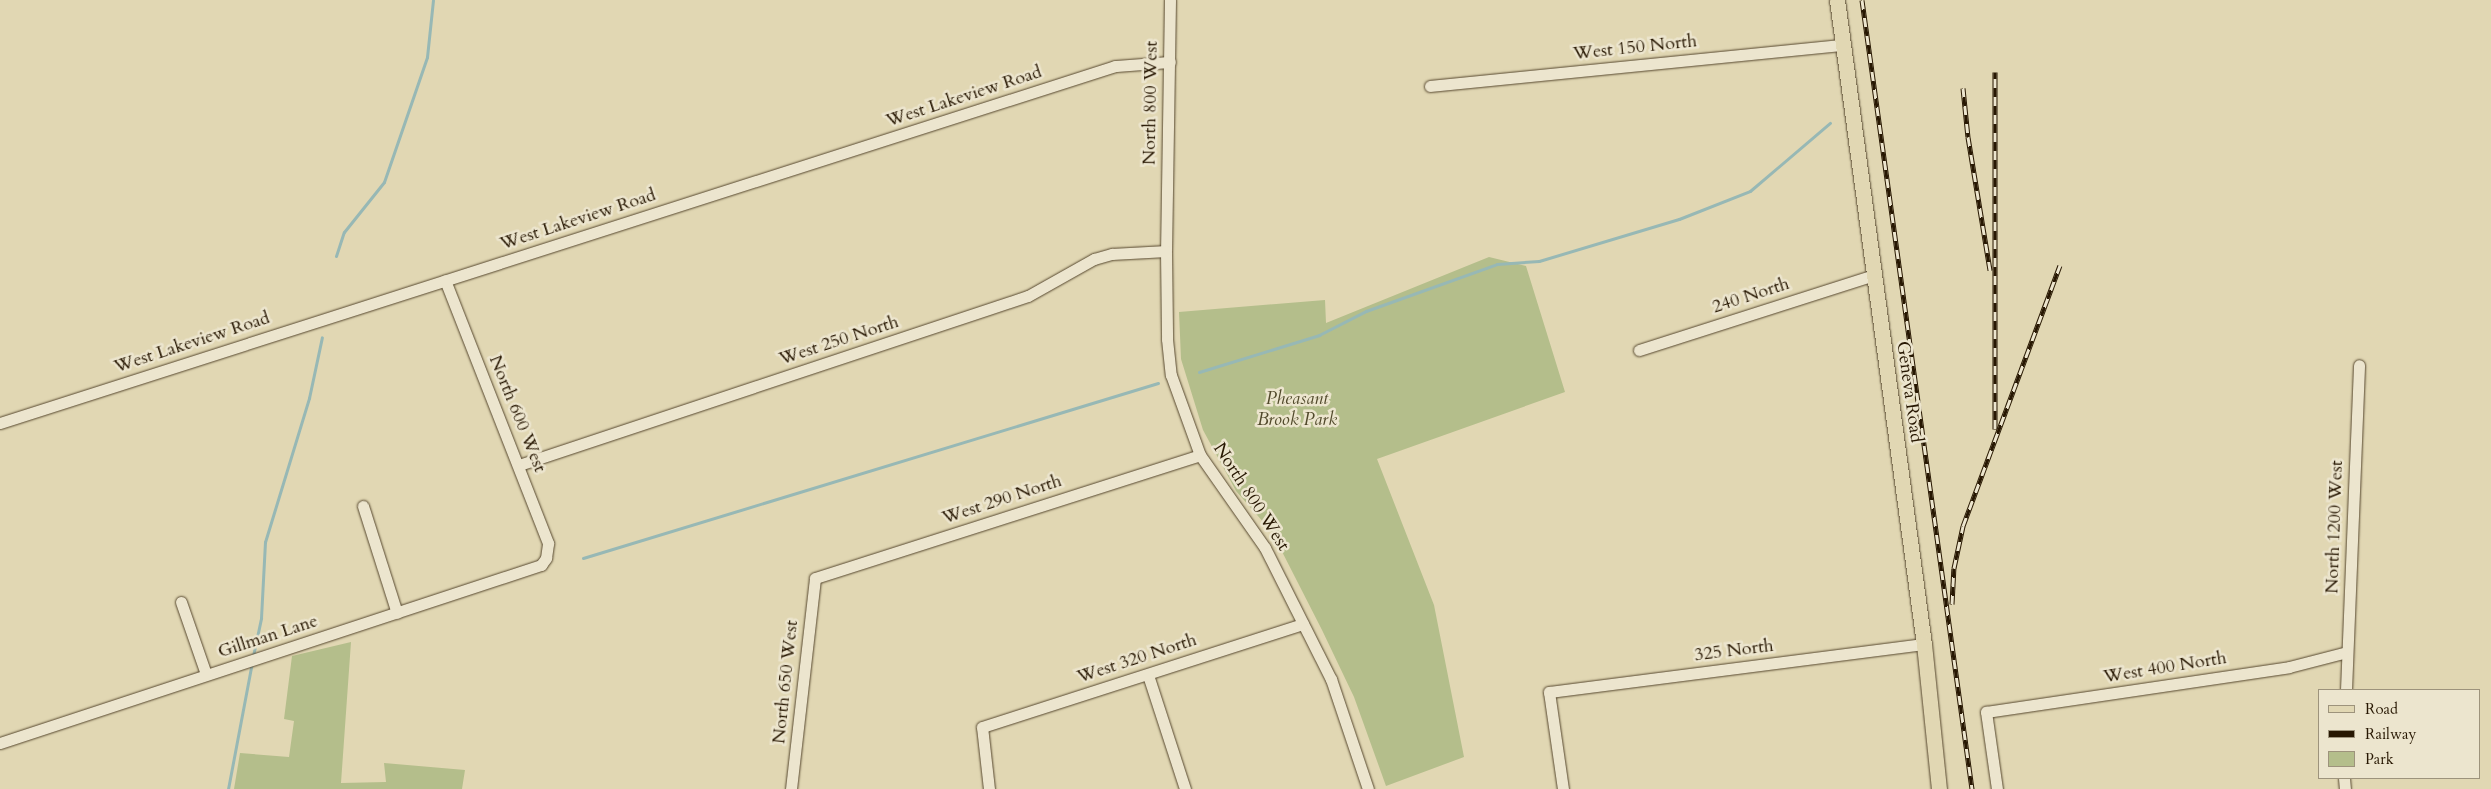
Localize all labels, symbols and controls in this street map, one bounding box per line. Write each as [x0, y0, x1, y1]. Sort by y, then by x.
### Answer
street label: West 150 North [1572, 31, 1698, 65]
street label: North 800 West [1139, 41, 1163, 165]
street label: West Lakeview Road [884, 62, 1044, 132]
street label: West Lakeview Road [498, 185, 658, 255]
street label: 240 North [1710, 273, 1792, 319]
street label: West Lakeview Road [112, 308, 272, 378]
street label: West 250 North [777, 312, 901, 370]
street label: Geneva Road [1891, 340, 1927, 444]
street label: North 600 West [484, 352, 550, 476]
park label: Pheasant Brook Park [1257, 389, 1337, 432]
street label: North 800 West [1208, 439, 1294, 555]
street label: North 1200 West [2322, 460, 2348, 594]
street label: West 290 North [940, 471, 1064, 529]
street label: Gillman Lane [215, 611, 321, 663]
street label: North 650 West [769, 619, 803, 745]
street label: West 320 North [1075, 630, 1199, 688]
street label: 325 North [1693, 635, 1775, 667]
street label: West 400 North [2102, 648, 2228, 688]
legend [2318, 689, 2481, 779]
text: Road [2365, 699, 2398, 719]
text: Railway [2365, 724, 2416, 744]
text: Park [2365, 749, 2394, 769]

